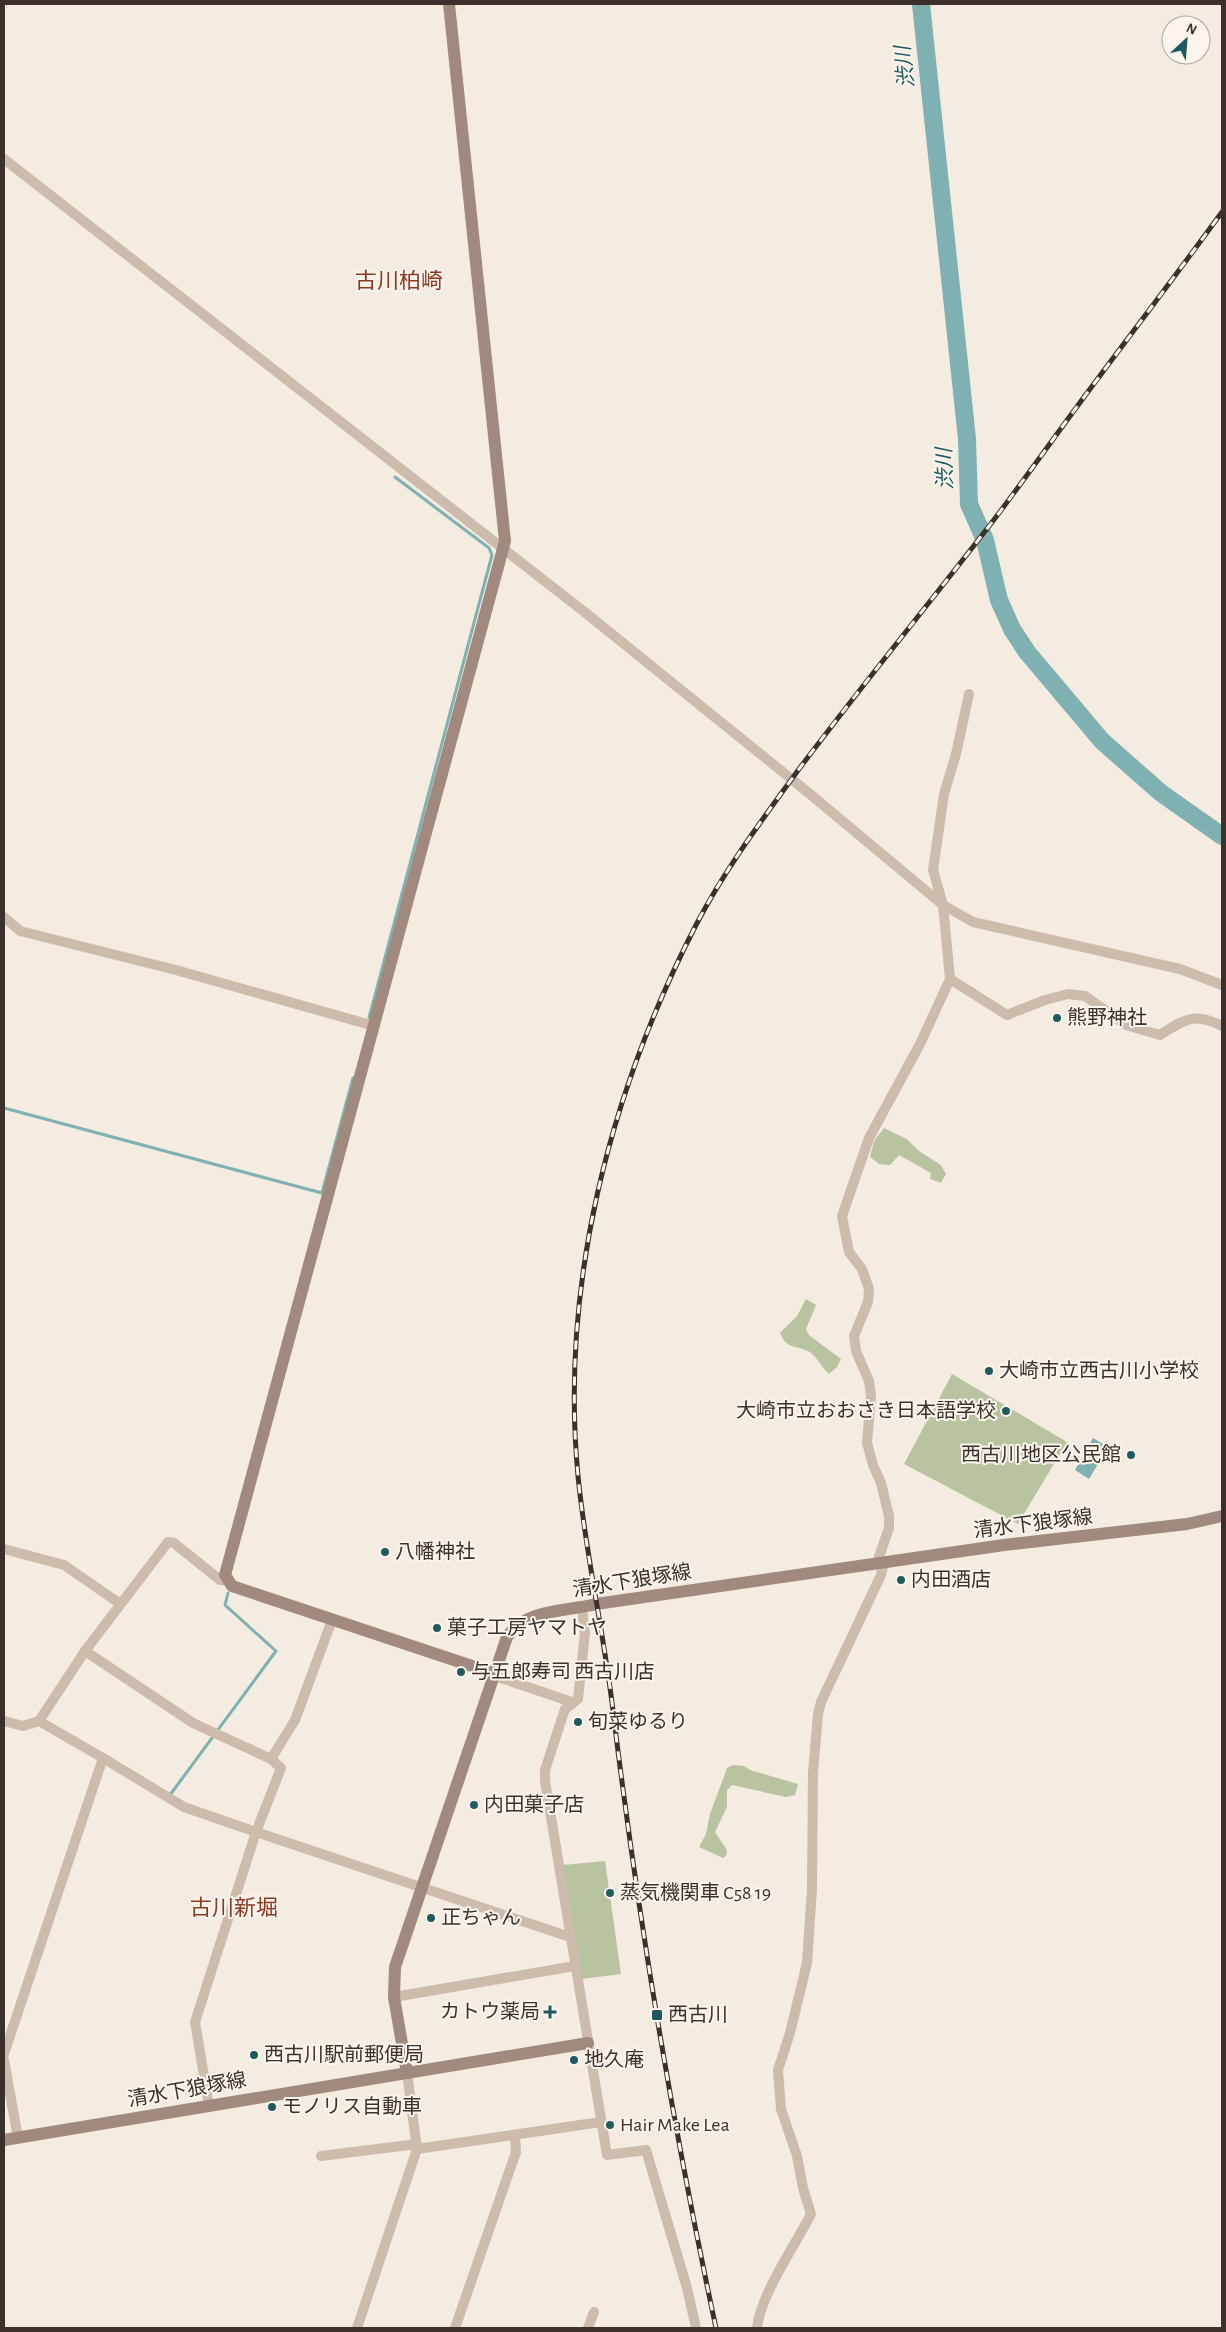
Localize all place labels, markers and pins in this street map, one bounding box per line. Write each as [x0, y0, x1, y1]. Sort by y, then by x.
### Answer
place label: 熊野神社 [1067, 1007, 1147, 1028]
marker: 熊野神社 [1051, 1012, 1063, 1024]
place label: 大崎市立西古川小学校 [999, 1360, 1199, 1381]
marker: 大崎市立西古川小学校 [983, 1365, 995, 1377]
place label: 大崎市立おおさき日本語学校 [736, 1400, 996, 1421]
marker: 大崎市立おおさき日本語学校 [1000, 1405, 1012, 1417]
place label: 西古川地区公民館 [961, 1444, 1121, 1465]
marker: 西古川地区公民館 [1125, 1449, 1137, 1461]
place label: 八幡神社 [395, 1541, 475, 1562]
marker: 八幡神社 [379, 1546, 391, 1558]
place label: 内田酒店 [911, 1569, 991, 1590]
marker: 内田酒店 [895, 1574, 907, 1586]
place label: 菓子工房ヤマトヤ [447, 1617, 607, 1638]
marker: 菓子工房ヤマトヤ [431, 1622, 443, 1634]
place label: 与五郎寿司 西古川店 [471, 1661, 654, 1682]
marker: 与五郎寿司 西古川店 [455, 1666, 467, 1678]
place label: 旬菜ゆるり [588, 1711, 688, 1732]
marker: 旬菜ゆるり [572, 1716, 584, 1728]
place label: 内田菓子店 [484, 1794, 584, 1815]
marker: 内田菓子店 [468, 1799, 480, 1811]
place label: 蒸気機関車 C58 19 [620, 1881, 771, 1903]
marker: 蒸気機関車 C58 19 [604, 1887, 616, 1899]
place label: 正ちゃん [441, 1908, 521, 1928]
marker: 正ちゃん [425, 1912, 437, 1924]
place label: カトウ薬局 [440, 2001, 540, 2022]
place label: 西古川 [668, 2004, 728, 2025]
marker: カトウ薬局 [544, 2006, 556, 2018]
marker: 西古川 [650, 2008, 664, 2022]
place label: 西古川駅前郵便局 [264, 2044, 424, 2065]
marker: 西古川駅前郵便局 [248, 2049, 260, 2061]
place label: 地久庵 [584, 2049, 644, 2070]
marker: 地久庵 [568, 2054, 580, 2066]
place label: モノリス自動車 [282, 2096, 422, 2117]
marker: モノリス自動車 [266, 2101, 278, 2113]
place label: Hair Make Lea [620, 2115, 730, 2135]
marker: Hair Make Lea [604, 2119, 616, 2131]

